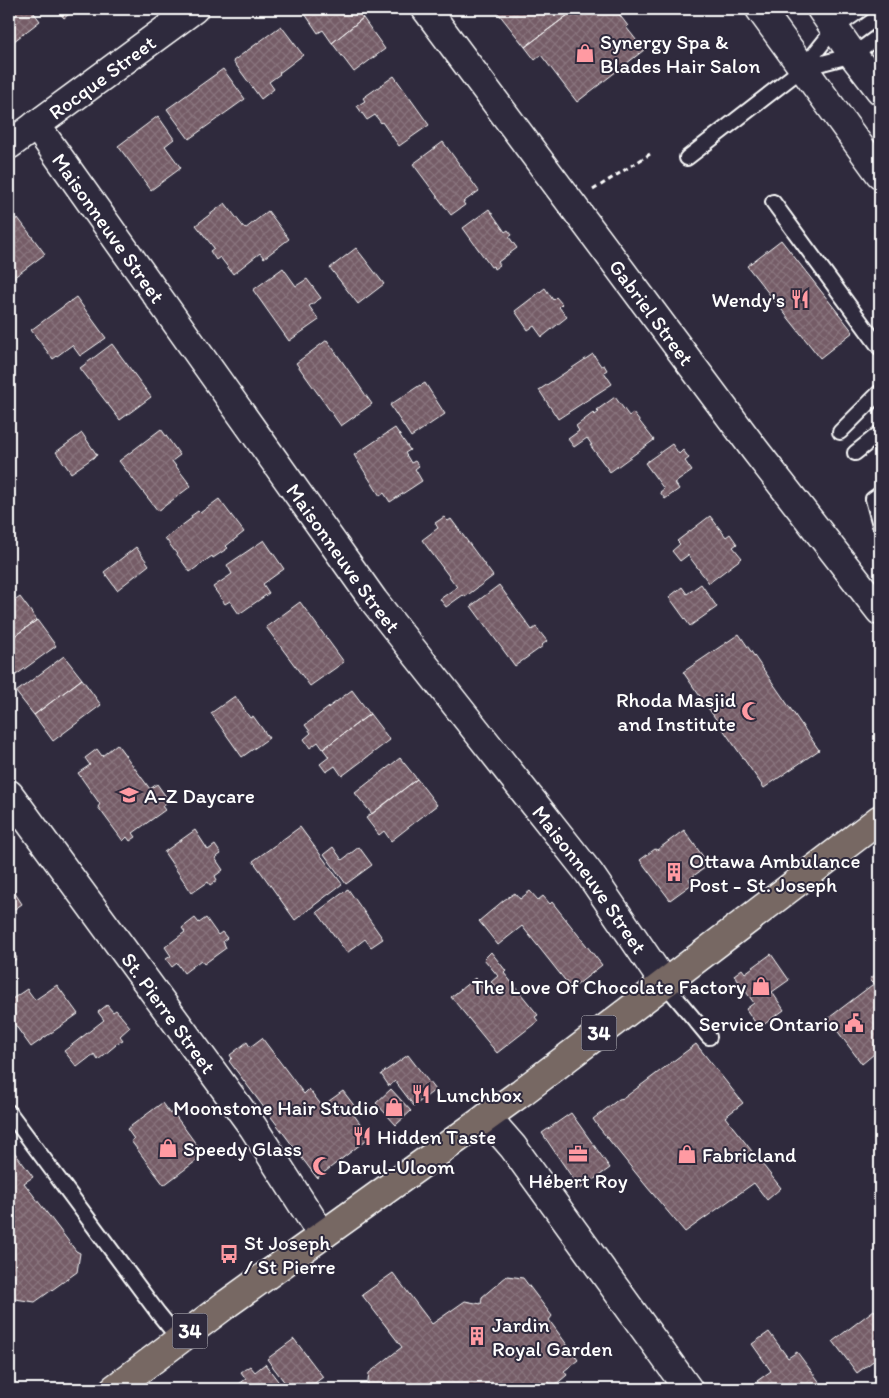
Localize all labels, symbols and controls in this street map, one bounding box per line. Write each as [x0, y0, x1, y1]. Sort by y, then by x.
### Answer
street label: Rocque Street [43, 29, 160, 124]
place label: Synergy Spa & Blades Hair Salon [600, 29, 760, 78]
shop icon: Synergy Spa & Blades Hair Salon [574, 42, 596, 64]
street label: Maisonneuve Street [47, 148, 171, 308]
street label: Gabriel Street [604, 254, 700, 370]
place label: Wendy's [711, 287, 785, 312]
restaurant icon: Wendy's [789, 288, 811, 310]
street label: Maisonneuve Street [282, 478, 406, 637]
place label: Rhoda Masjid and Institute [616, 687, 736, 736]
mosque icon: Rhoda Masjid and Institute [740, 700, 762, 722]
place label: A-Z Daycare [144, 783, 255, 808]
school or university icon: A-Z Daycare [118, 784, 140, 806]
street label: Maisonneuve Street [527, 800, 653, 958]
place label: Ottawa Ambulance Post - St. Joseph [689, 848, 860, 897]
building icon: Ottawa Ambulance Post - St. Joseph [663, 861, 685, 883]
street label: St. Pierre Street [117, 947, 222, 1078]
place label: The Love Of Chocolate Factory [472, 974, 746, 999]
shop icon: The Love Of Chocolate Factory [750, 975, 772, 997]
place label: Service Ontario [699, 1011, 839, 1036]
public building icon: Service Ontario [843, 1012, 865, 1034]
road number: 34 [582, 1016, 616, 1050]
place label: Lunchbox [436, 1082, 522, 1107]
restaurant icon: Lunchbox [410, 1083, 432, 1105]
place label: Moonstone Hair Studio [173, 1095, 379, 1120]
shop icon: Moonstone Hair Studio [383, 1096, 405, 1118]
place label: Hidden Taste [377, 1124, 496, 1149]
restaurant icon: Hidden Taste [351, 1125, 373, 1147]
place label: Speedy Glass [183, 1136, 302, 1161]
shop icon: Speedy Glass [157, 1137, 179, 1159]
place label: Fabricland [702, 1142, 797, 1167]
office icon: Hébert Roy [567, 1143, 589, 1165]
shop icon: Fabricland [676, 1143, 698, 1165]
place label: Darul-Uloom [337, 1154, 455, 1179]
mosque icon: Darul-Uloom [311, 1155, 333, 1177]
place label: Hébert Roy [528, 1168, 628, 1193]
place label: St Joseph / St Pierre [244, 1230, 336, 1279]
bus stop icon: St Joseph / St Pierre [218, 1243, 240, 1265]
place label: Jardin Royal Garden [492, 1312, 613, 1361]
road number: 34 [172, 1314, 208, 1348]
building icon: Jardin Royal Garden [466, 1325, 488, 1347]

